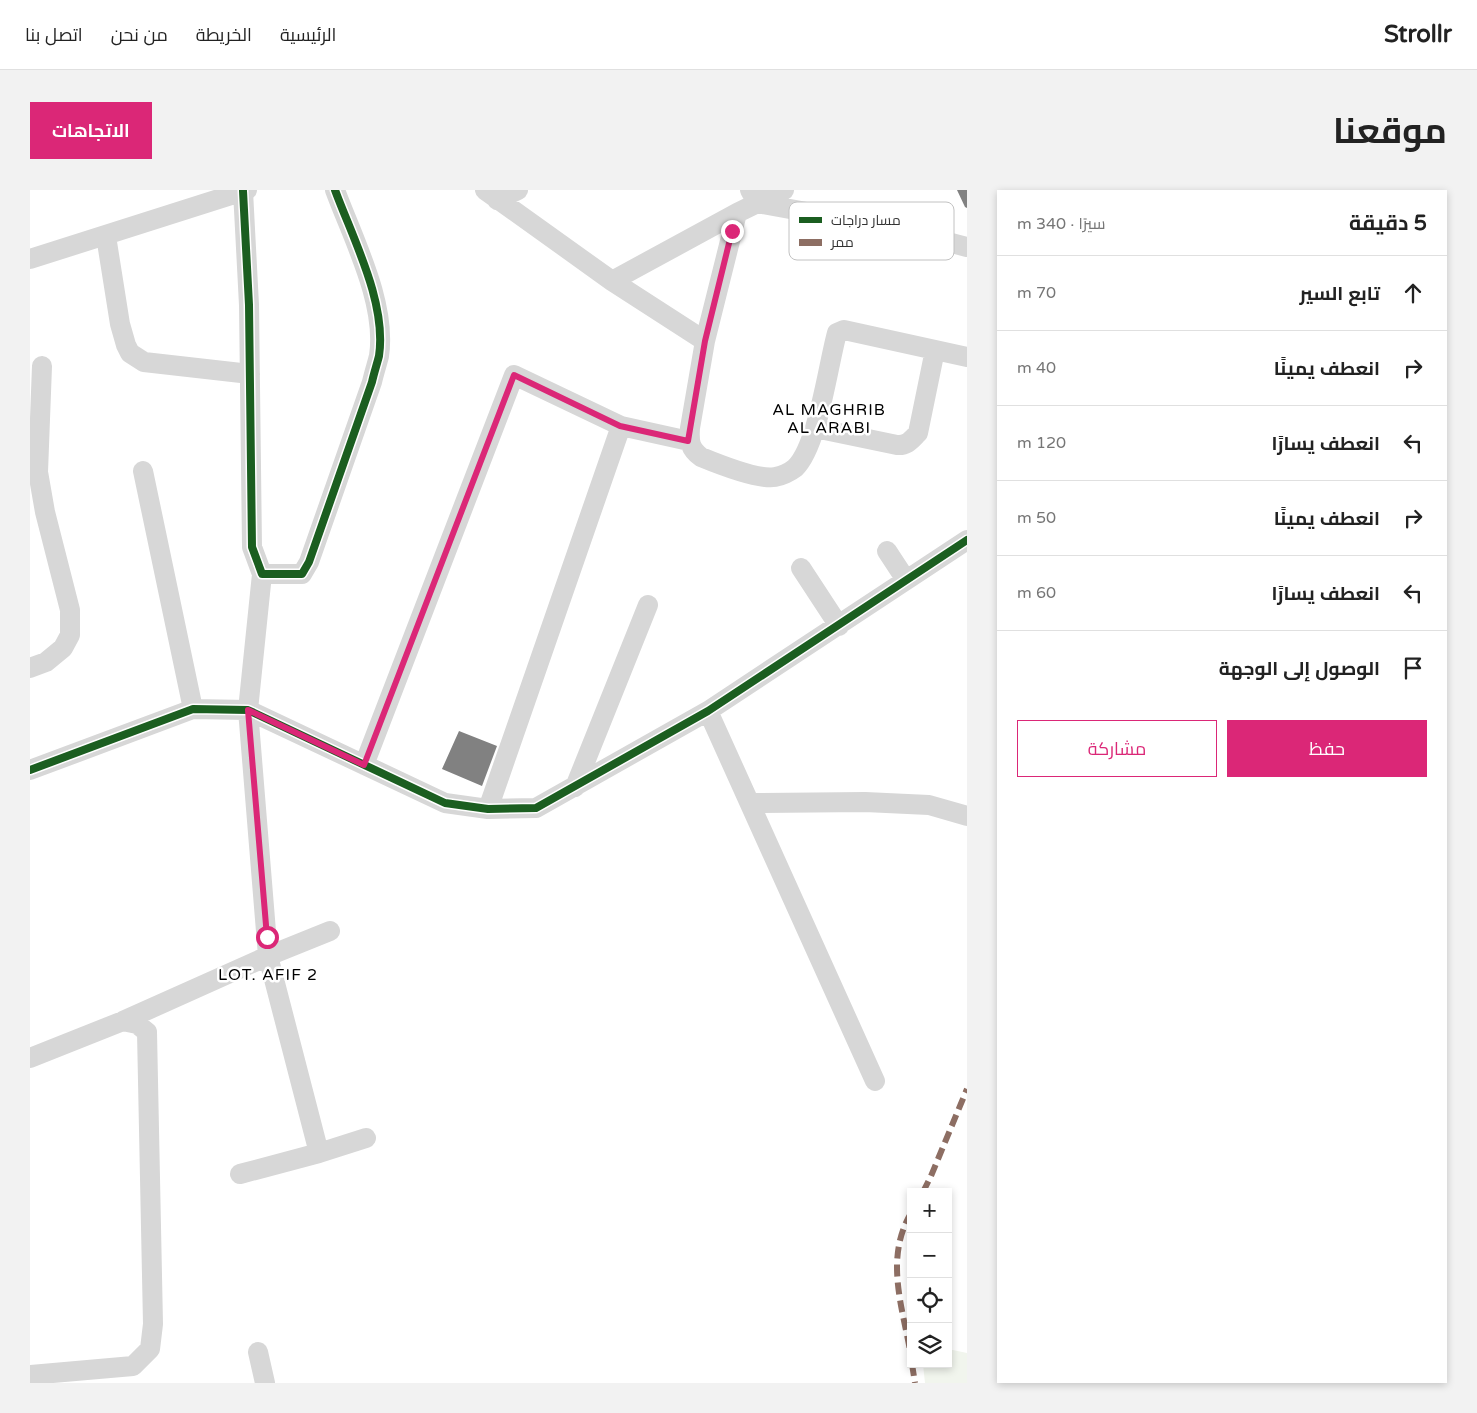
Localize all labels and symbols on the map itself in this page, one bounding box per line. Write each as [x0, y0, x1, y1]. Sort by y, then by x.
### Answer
legend [789, 202, 954, 260]
text: مسار دراجات [831, 212, 901, 229]
route end [721, 220, 744, 243]
text: ممر [830, 234, 854, 251]
district label: AL MAGHRIB AL ARABI [772, 400, 886, 438]
route start [256, 926, 279, 949]
district label: LOT. AFIF 2 [218, 965, 318, 985]

